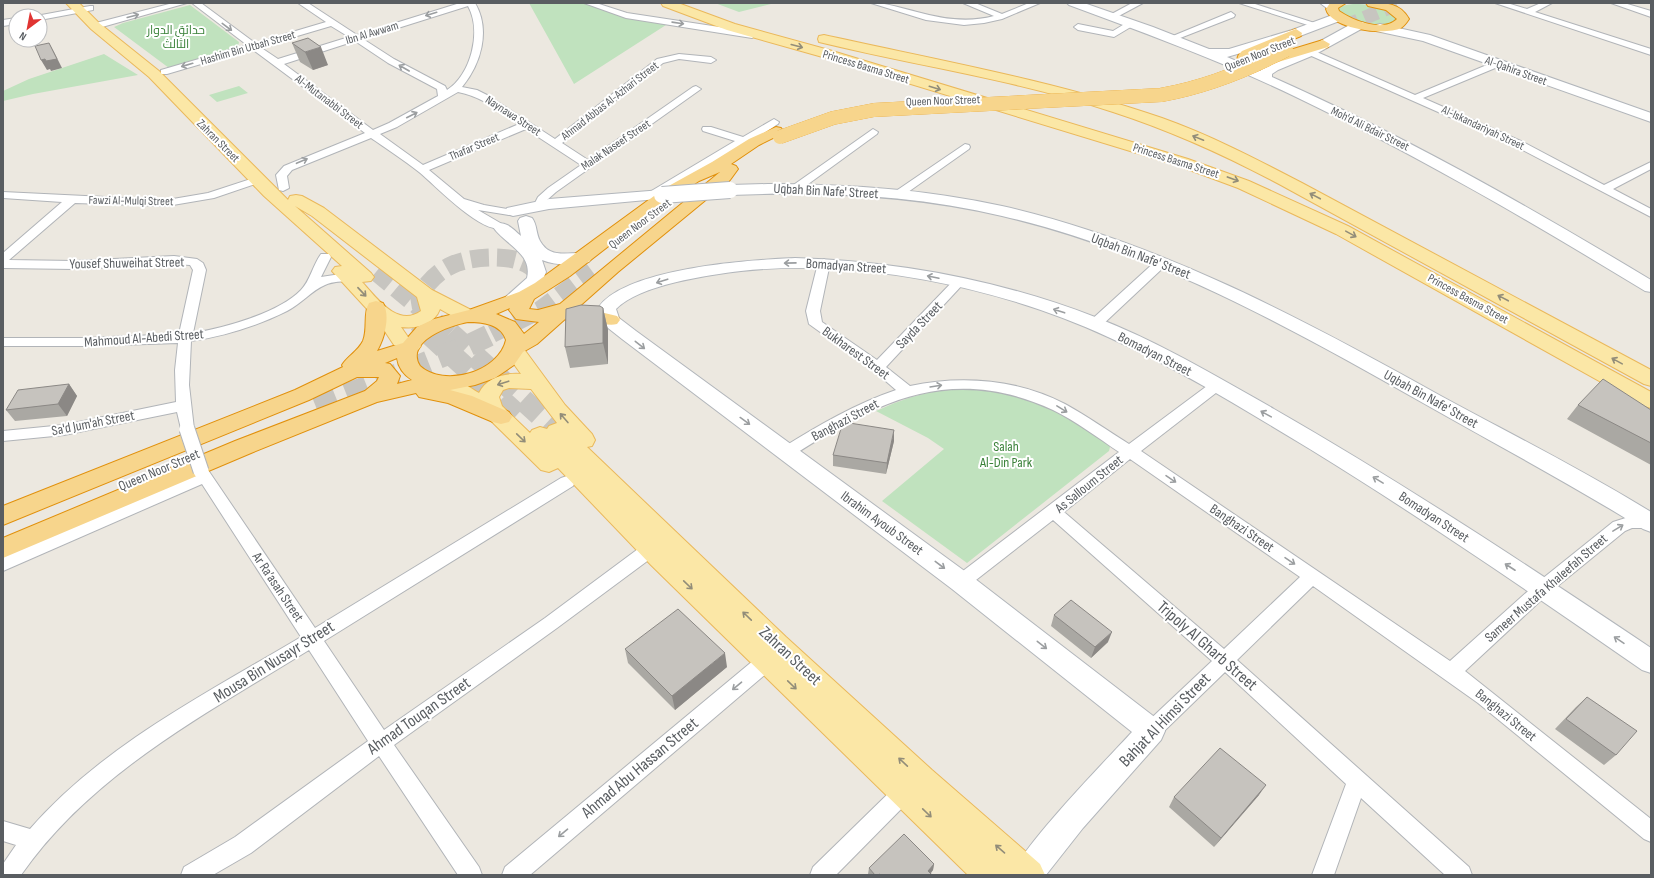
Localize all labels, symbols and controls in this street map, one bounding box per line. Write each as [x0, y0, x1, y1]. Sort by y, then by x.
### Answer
north arrow [8, 8, 48, 48]
one-way arrow [425, 11, 438, 18]
one-way arrow [126, 12, 139, 19]
street label: Ibn Al Awwam [344, 18, 401, 48]
one-way arrow [671, 19, 684, 27]
one-way arrow [222, 22, 233, 31]
park label: حدائق الدوار الثالث [146, 23, 205, 52]
street label: Hashim Bin Utbah Street [199, 27, 298, 69]
text: N [17, 29, 29, 43]
street label: Queen Noor Street [1223, 33, 1298, 75]
one-way arrow [790, 43, 803, 50]
street label: Princess Basma Street [821, 47, 911, 87]
street label: Al-Qahira Street [1482, 53, 1549, 89]
street label: Ahmad Abbas Al-Azhari Street [557, 58, 662, 144]
one-way arrow [181, 62, 194, 69]
one-way arrow [399, 64, 411, 72]
street label: Al-Mutanabbi Street [291, 71, 366, 133]
one-way arrow [928, 85, 941, 92]
street label: Naynawa Street [482, 92, 544, 140]
street label: Queen Noor Street [906, 92, 981, 110]
street label: Al-Iskandariyah Street [1438, 102, 1527, 154]
street label: Moh'd Ali Bdair Street [1328, 104, 1412, 155]
one-way arrow [406, 111, 418, 118]
street label: Zahran Street [193, 116, 243, 166]
street label: Malak Naseef Street [578, 116, 654, 174]
street label: Thafar Street [447, 130, 502, 164]
one-way arrow [1193, 134, 1205, 142]
street label: Princess Basma Street [1131, 140, 1221, 182]
one-way arrow [296, 157, 308, 165]
one-way arrow [1227, 176, 1239, 184]
street label: Uqbah Bin Nafe' Street [773, 180, 879, 202]
one-way arrow [1309, 192, 1321, 200]
street label: Fawzi Al-Mulqi Street [88, 193, 174, 209]
street label: Queen Noor Street [606, 195, 674, 252]
street label: Uqbah Bin Nafe' Street [1089, 229, 1193, 283]
one-way arrow [1345, 231, 1357, 239]
street label: Yousef Shuweihat Street [69, 253, 185, 273]
street label: Bomadyan Street [805, 255, 887, 277]
one-way arrow [784, 259, 797, 266]
street label: Princess Basma Street [1425, 271, 1511, 327]
one-way arrow [927, 273, 940, 281]
one-way arrow [656, 278, 669, 285]
one-way arrow [357, 287, 367, 297]
one-way arrow [1497, 294, 1509, 302]
street label: Sayda Street [892, 298, 946, 352]
one-way arrow [1052, 307, 1065, 314]
street label: Bukharest Street [819, 323, 893, 383]
street label: Mahmoud Al-Abedi Street [84, 325, 204, 351]
street label: Bomadyan Street [1115, 328, 1195, 380]
one-way arrow [635, 340, 646, 349]
one-way arrow [1611, 356, 1623, 364]
street label: Uqbah Bin Nafe' Street [1381, 366, 1481, 432]
one-way arrow [497, 380, 510, 387]
one-way arrow [929, 382, 942, 390]
street label: Banghazi Street [808, 395, 882, 445]
one-way arrow [1056, 405, 1068, 413]
street label: Sa'd Jum'ah Street [50, 407, 136, 439]
one-way arrow [1260, 409, 1272, 417]
one-way arrow [560, 412, 569, 423]
one-way arrow [739, 417, 750, 426]
one-way arrow [516, 433, 526, 443]
park label: Salah Al-Din Park [979, 438, 1033, 471]
street label: Queen Noor Street [116, 445, 202, 495]
street label: As Salloum Street [1051, 451, 1126, 517]
one-way arrow [1165, 476, 1177, 484]
one-way arrow [1372, 476, 1384, 484]
street label: Ibrahim Ayoub Street [837, 487, 927, 559]
street label: Bomadyan Street [1396, 488, 1472, 546]
street label: Banghazi Street [1207, 500, 1277, 556]
one-way arrow [1612, 523, 1624, 531]
street label: Sameer Mustafa Khaleefah Street [1481, 530, 1611, 646]
street label: Ar Ra’asah Street [248, 548, 307, 625]
one-way arrow [1284, 557, 1296, 565]
one-way arrow [934, 561, 945, 570]
one-way arrow [1505, 563, 1516, 571]
one-way arrow [683, 580, 693, 589]
street label: Tripoly Al Gharb Street [1153, 597, 1261, 695]
one-way arrow [742, 611, 752, 620]
street label: Mousa Bin Nusayr Street [210, 617, 338, 707]
street label: Zahran Street [755, 622, 825, 690]
one-way arrow [1614, 636, 1625, 644]
one-way arrow [1036, 641, 1047, 650]
street label: Bahjat Al Himsi Street [1115, 669, 1215, 771]
street label: Ahmad Touqan Street [363, 673, 474, 760]
one-way arrow [787, 680, 797, 690]
one-way arrow [731, 681, 742, 690]
street label: Banghazi Street [1472, 685, 1540, 745]
street label: Ahmad Abu Hassan Street [577, 713, 702, 823]
one-way arrow [898, 758, 908, 767]
one-way arrow [922, 808, 932, 818]
one-way arrow [557, 829, 568, 838]
one-way arrow [994, 845, 1005, 854]

